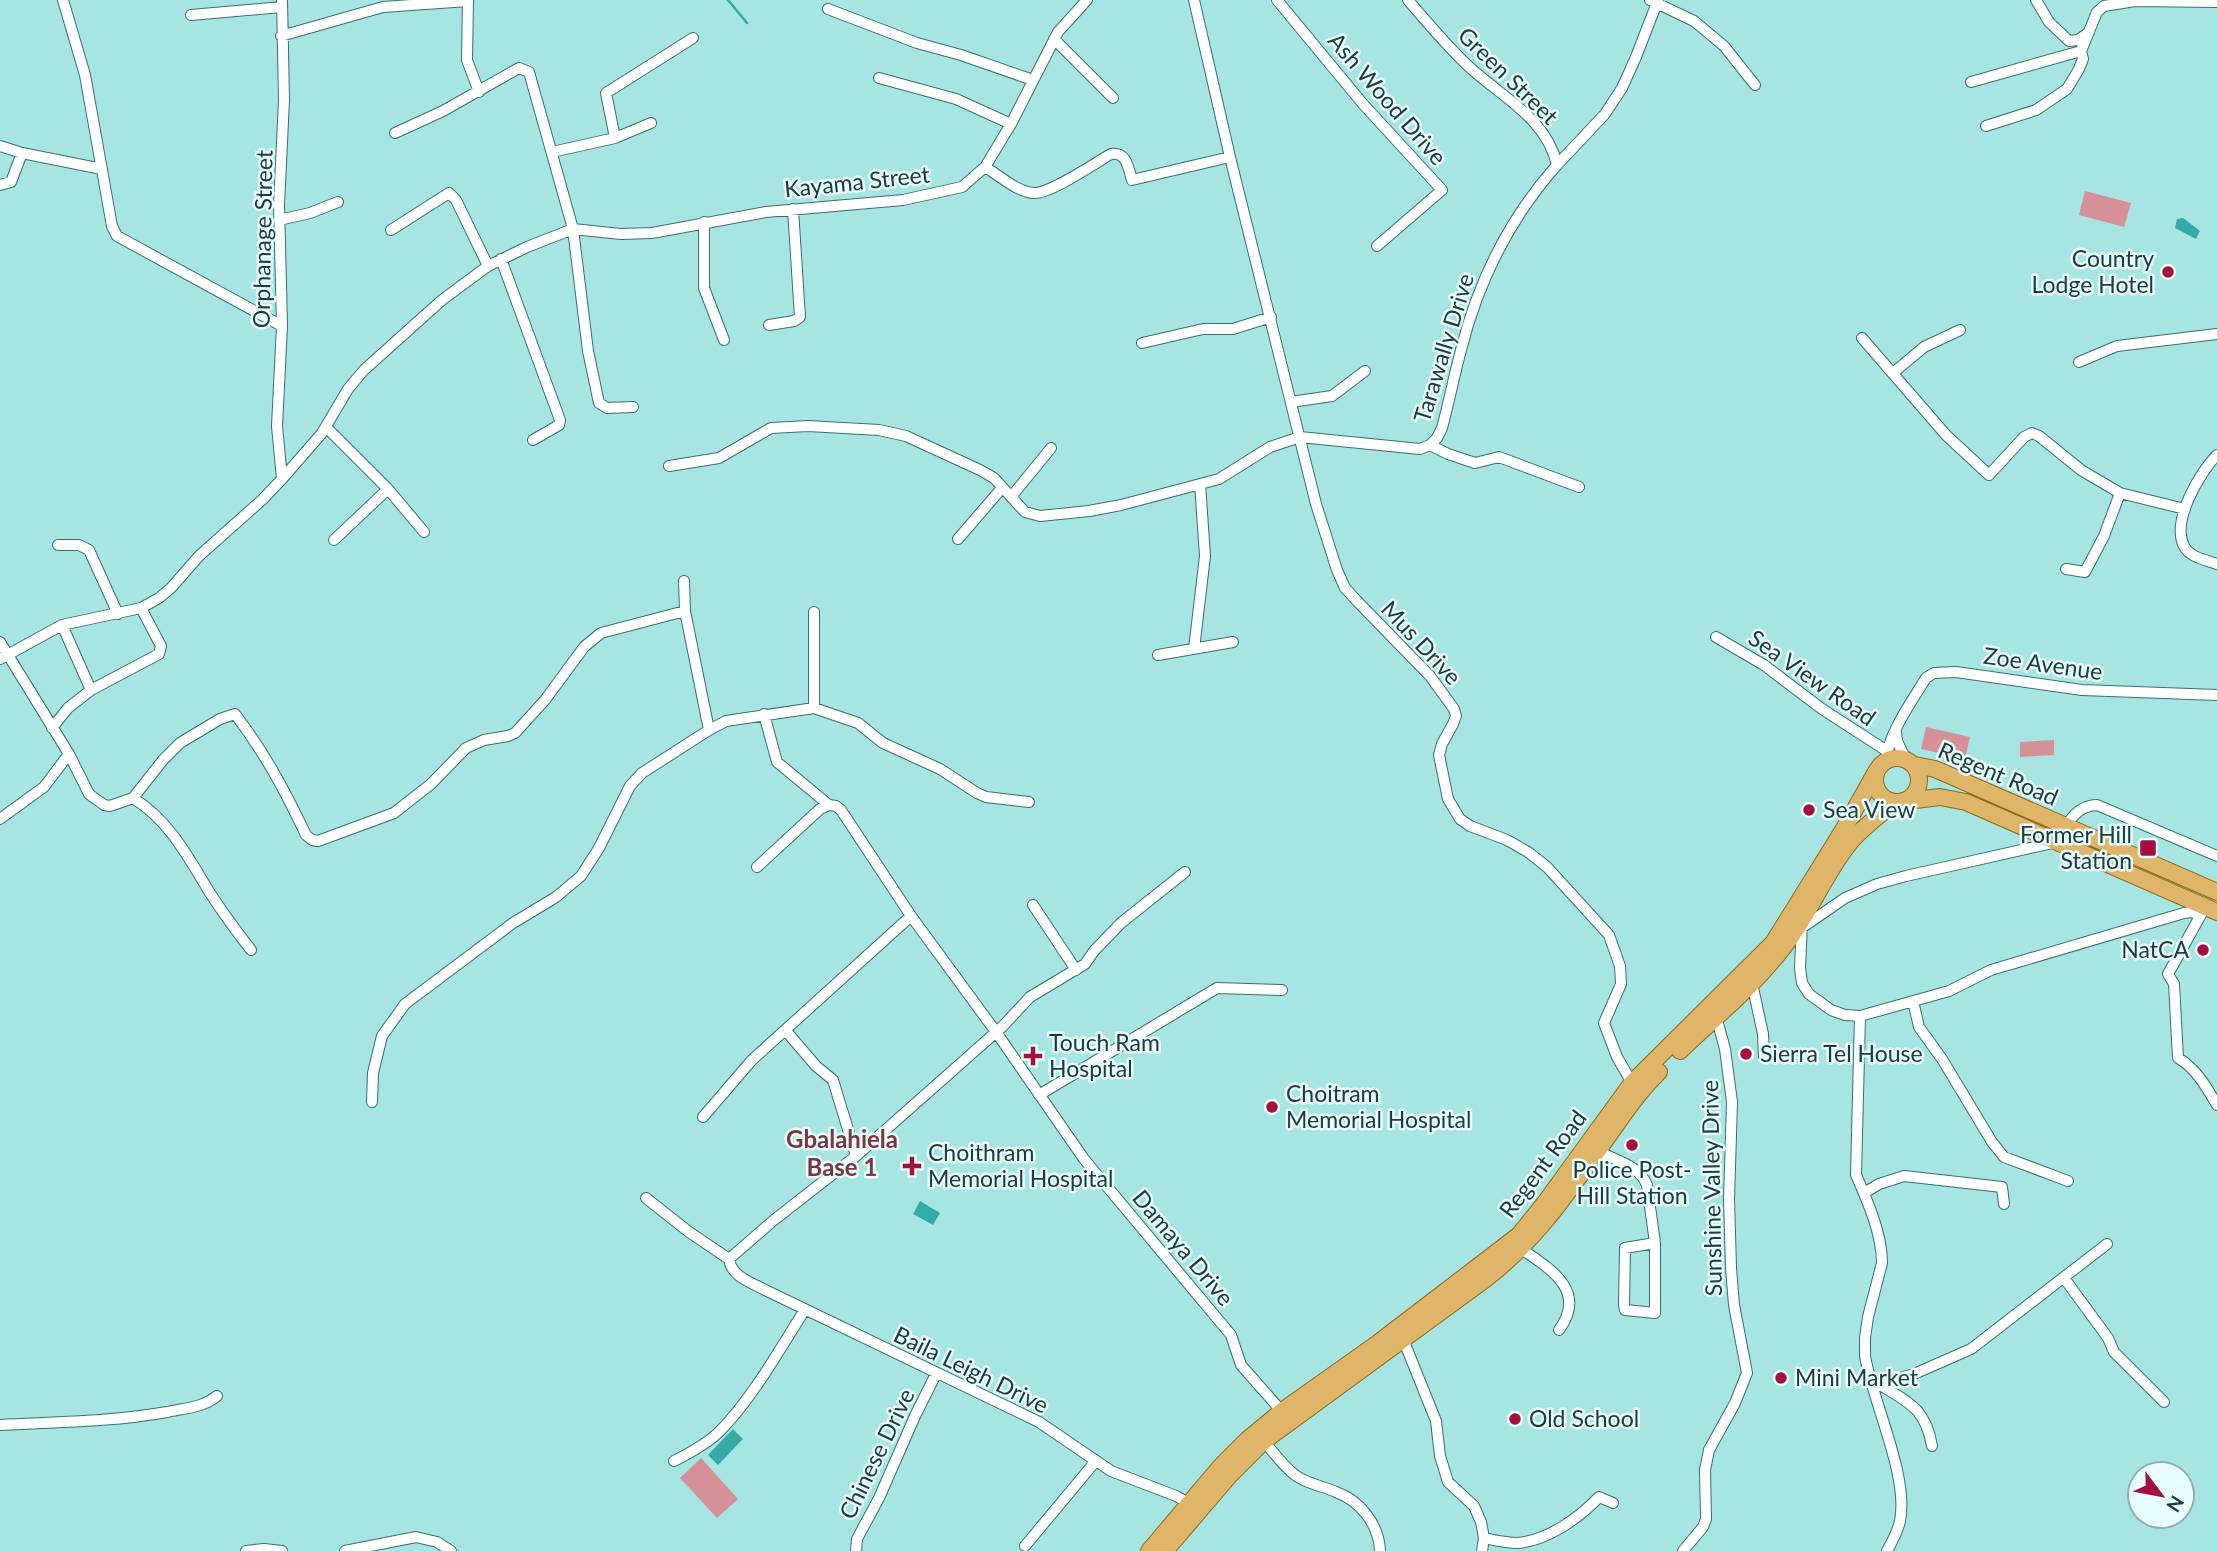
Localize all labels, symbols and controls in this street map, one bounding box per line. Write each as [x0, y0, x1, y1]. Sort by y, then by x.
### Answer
street label: Green Street [1453, 21, 1565, 130]
street label: Ash Wood Drive [1323, 26, 1453, 170]
street label: Orphanage Street [246, 149, 278, 328]
street label: Kayama Street [783, 159, 932, 203]
place label: Country Lodge Hotel [2032, 244, 2154, 298]
marker: Country Lodge Hotel [2160, 264, 2176, 280]
street label: Tarawally Drive [1407, 270, 1479, 426]
street label: Mus Drive [1376, 594, 1468, 690]
street label: Sea View Road [1744, 623, 1881, 731]
street label: Zoe Avenue [1982, 641, 2104, 685]
street label: Regent Road [1934, 735, 2063, 811]
place label: Sea View [1823, 795, 1915, 823]
marker: Sea View [1801, 802, 1817, 818]
place label: Former Hill Station [2020, 820, 2132, 874]
marker: Former Hill Station [2138, 838, 2158, 858]
place label: NatCA [2121, 935, 2189, 963]
marker: NatCA [2195, 942, 2211, 958]
place label: Touch Ram Hospital [1049, 1028, 1160, 1082]
place label: Sierra Tel House [1760, 1039, 1923, 1067]
marker: Touch Ram Hospital [1023, 1046, 1043, 1066]
marker: Sierra Tel House [1738, 1046, 1754, 1062]
place label: Choitram Memorial Hospital [1286, 1079, 1471, 1133]
street label: Sunshine Valley Drive [1695, 1080, 1727, 1296]
marker: Choitram Memorial Hospital [1264, 1099, 1280, 1115]
street label: Regent Road [1493, 1104, 1592, 1223]
district label: Gbalahiela Base 1 [786, 1124, 898, 1181]
marker: Police Post- Hill Station [1624, 1137, 1640, 1153]
place label: Choithram Memorial Hospital [928, 1138, 1113, 1192]
place label: Police Post- Hill Station [1573, 1155, 1692, 1209]
marker: Choithram Memorial Hospital [902, 1156, 922, 1176]
street label: Damaya Drive [1127, 1184, 1240, 1311]
street label: Baila Leigh Drive [890, 1320, 1053, 1419]
place label: Mini Market [1795, 1363, 1919, 1391]
marker: Mini Market [1773, 1370, 1789, 1386]
street label: Chinese Drive [832, 1384, 920, 1523]
place label: Old School [1529, 1404, 1639, 1432]
marker: Old School [1507, 1411, 1523, 1427]
north arrow [2126, 1460, 2196, 1530]
text: N [2162, 1492, 2189, 1517]

